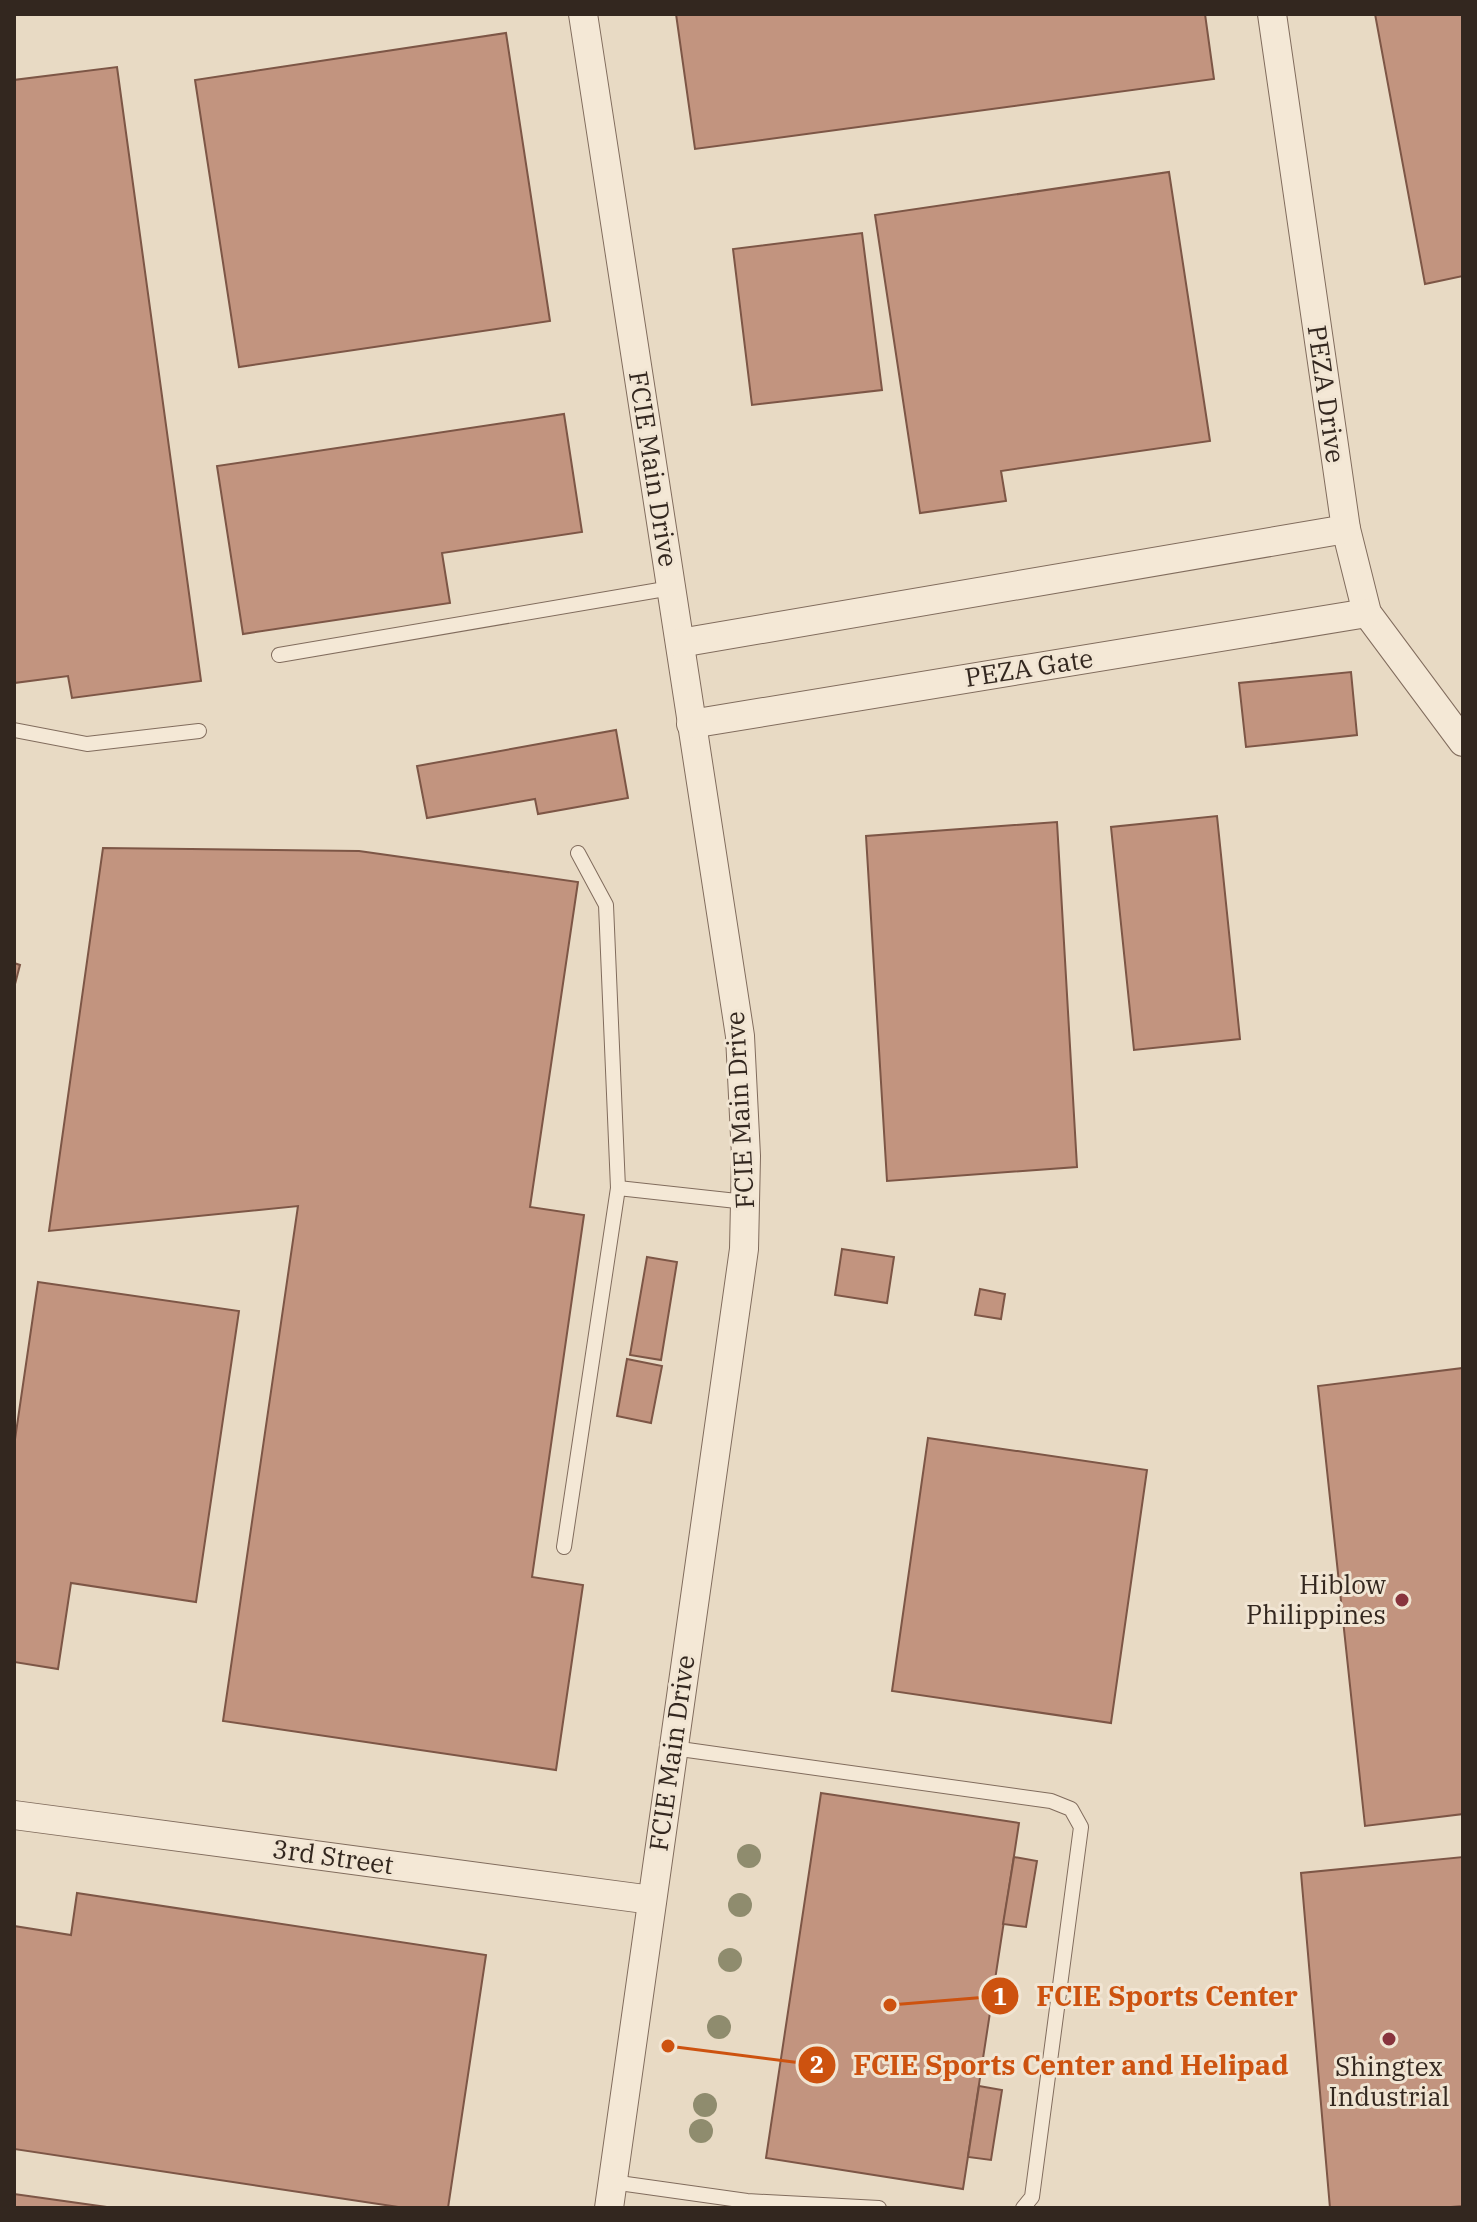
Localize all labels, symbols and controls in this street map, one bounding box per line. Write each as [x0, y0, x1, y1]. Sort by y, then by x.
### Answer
street label: PEZA Drive [1300, 323, 1353, 465]
street label: FCIE Main Drive [622, 369, 686, 569]
street label: PEZA Gate [962, 640, 1095, 694]
street label: FCIE Main Drive [717, 1010, 761, 1210]
place label: Hiblow Philippines [1246, 1567, 1386, 1631]
marker: Hiblow Philippines [1393, 1591, 1411, 1609]
street label: FCIE Main Drive [640, 1653, 702, 1853]
street label: 3rd Street [270, 1831, 396, 1881]
callout: FCIE Sports Center [980, 1970, 1314, 2022]
text: FCIE Sports Center [1036, 1977, 1298, 2014]
text: 1 [993, 1980, 1007, 2012]
marker: Shingtex Industrial [1380, 2030, 1398, 2048]
callout: FCIE Sports Center and Helipad [797, 2039, 1304, 2091]
text: FCIE Sports Center and Helipad [853, 2046, 1289, 2083]
text: 2 [810, 2048, 824, 2080]
place label: Shingtex Industrial [1329, 2049, 1449, 2113]

